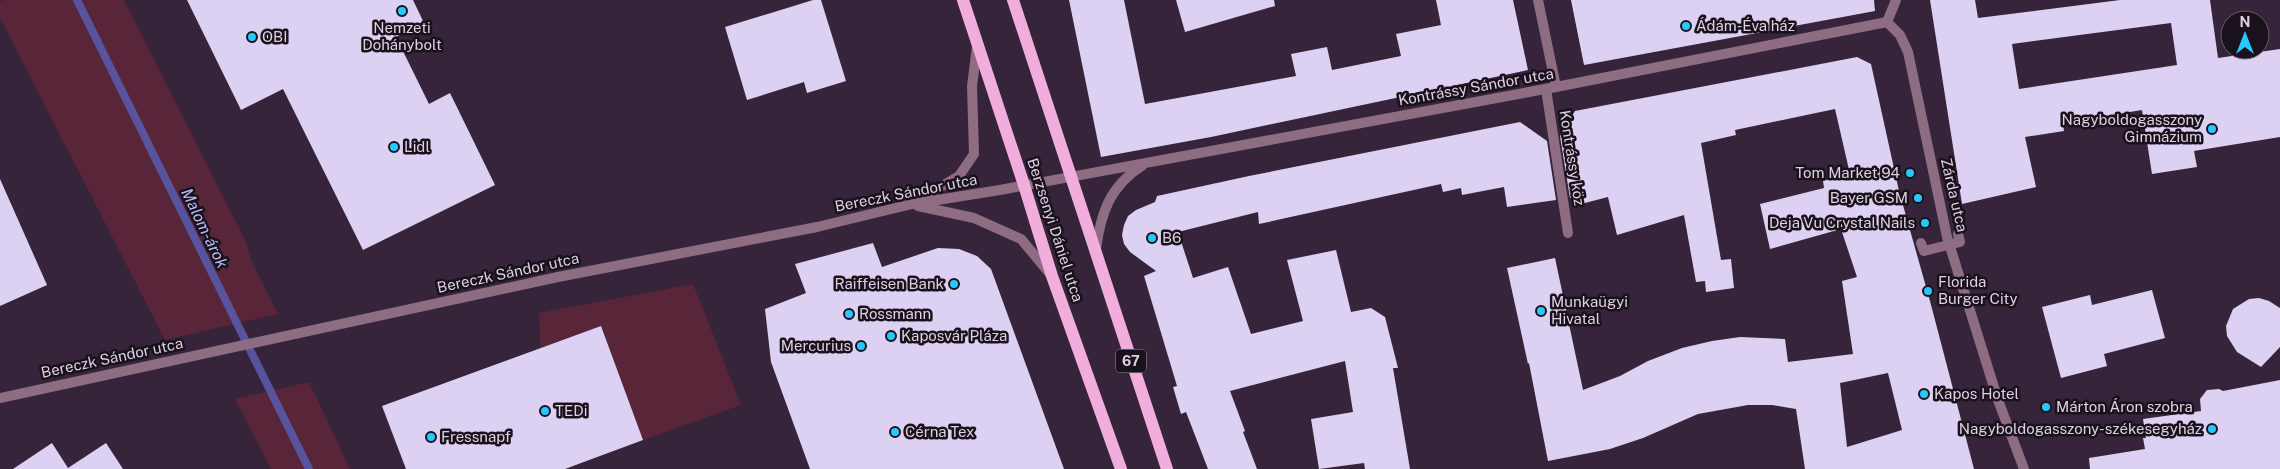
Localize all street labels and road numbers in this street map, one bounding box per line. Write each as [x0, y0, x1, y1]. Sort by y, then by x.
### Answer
street label: Kontrássy Sándor utca [1397, 64, 1555, 109]
street label: Kontrássy köz [1557, 109, 1588, 207]
street label: Berzsenyi Dániel utca [1024, 156, 1087, 304]
street label: Zárda utca [1938, 156, 1971, 233]
street label: Bereczk Sándor utca [833, 170, 979, 215]
street label: Bereczk Sándor utca [435, 249, 580, 296]
street label: Bereczk Sándor utca [39, 334, 184, 381]
road number: 67 [1116, 350, 1146, 372]

